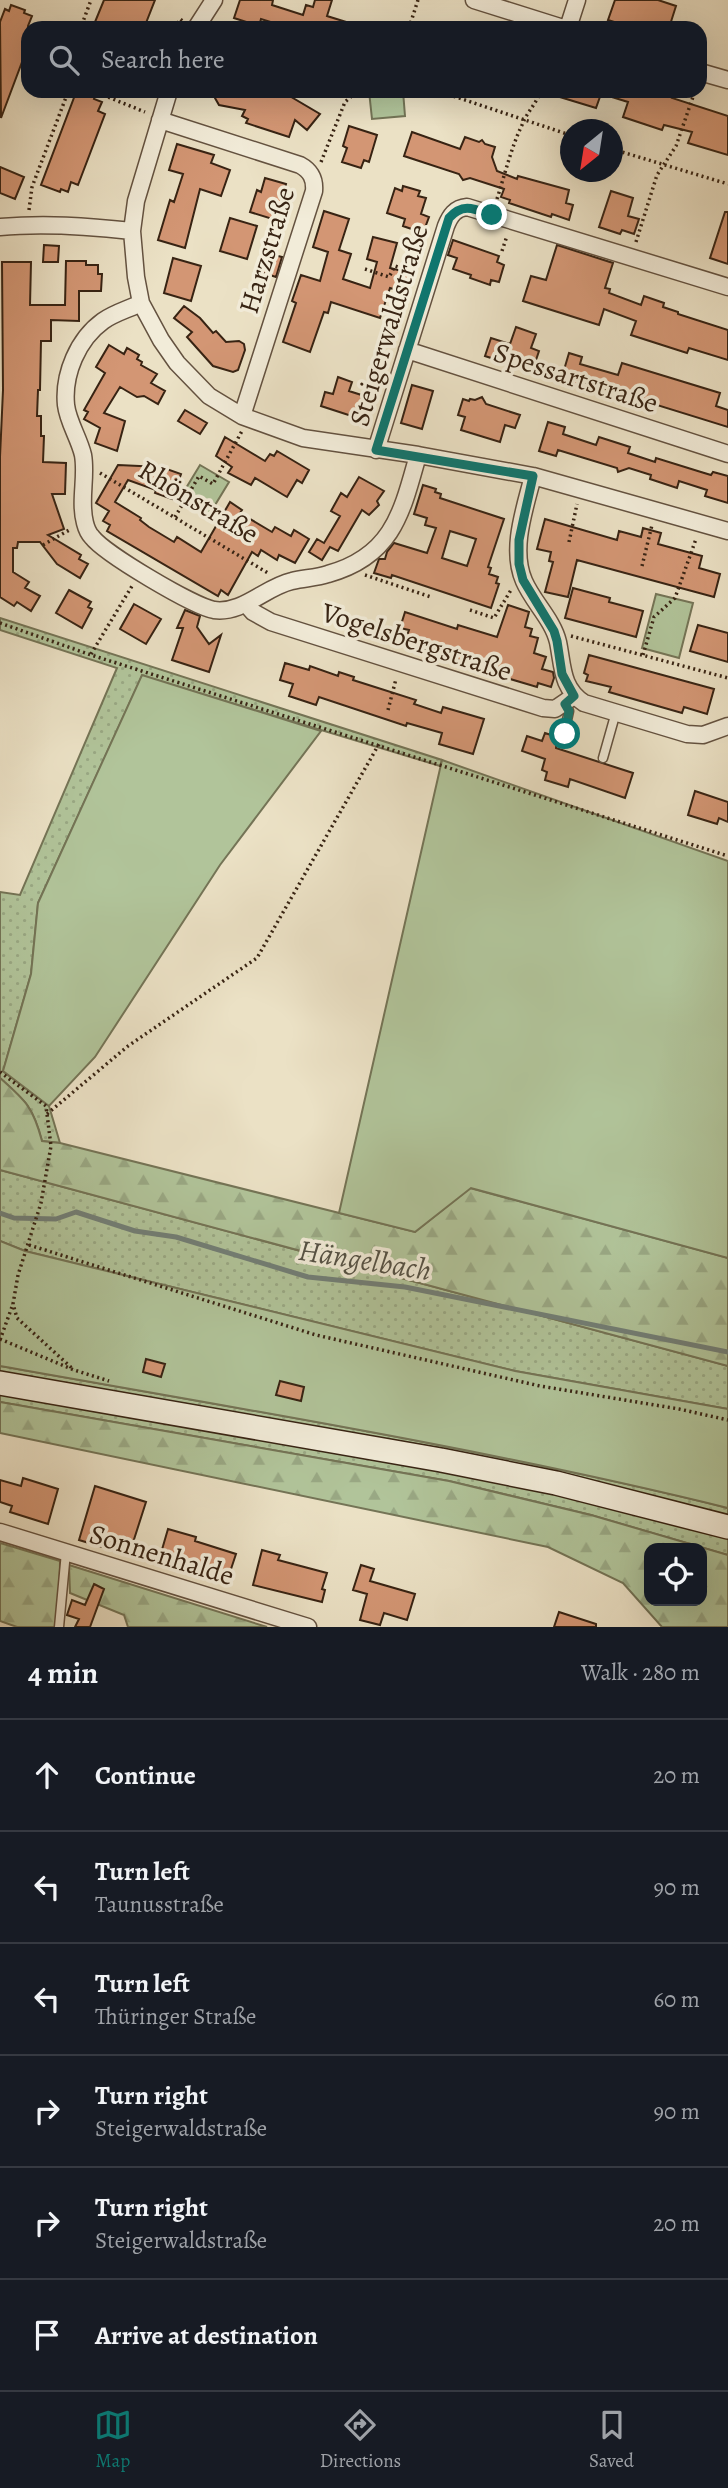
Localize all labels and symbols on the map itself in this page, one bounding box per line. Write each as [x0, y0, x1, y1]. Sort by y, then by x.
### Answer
north arrow [560, 119, 623, 182]
street label: Harzstraße [230, 182, 304, 318]
route end [476, 199, 507, 230]
street label: Steigerwaldstraße [340, 220, 438, 431]
street label: Spessartstraße [489, 333, 663, 422]
street label: Rhönstraße [131, 451, 266, 553]
street label: Vogelsbergstraße [316, 593, 517, 691]
route start [549, 718, 580, 749]
water label: Hängelbach [296, 1230, 434, 1290]
street label: Sonnenhalde [85, 1515, 239, 1595]

